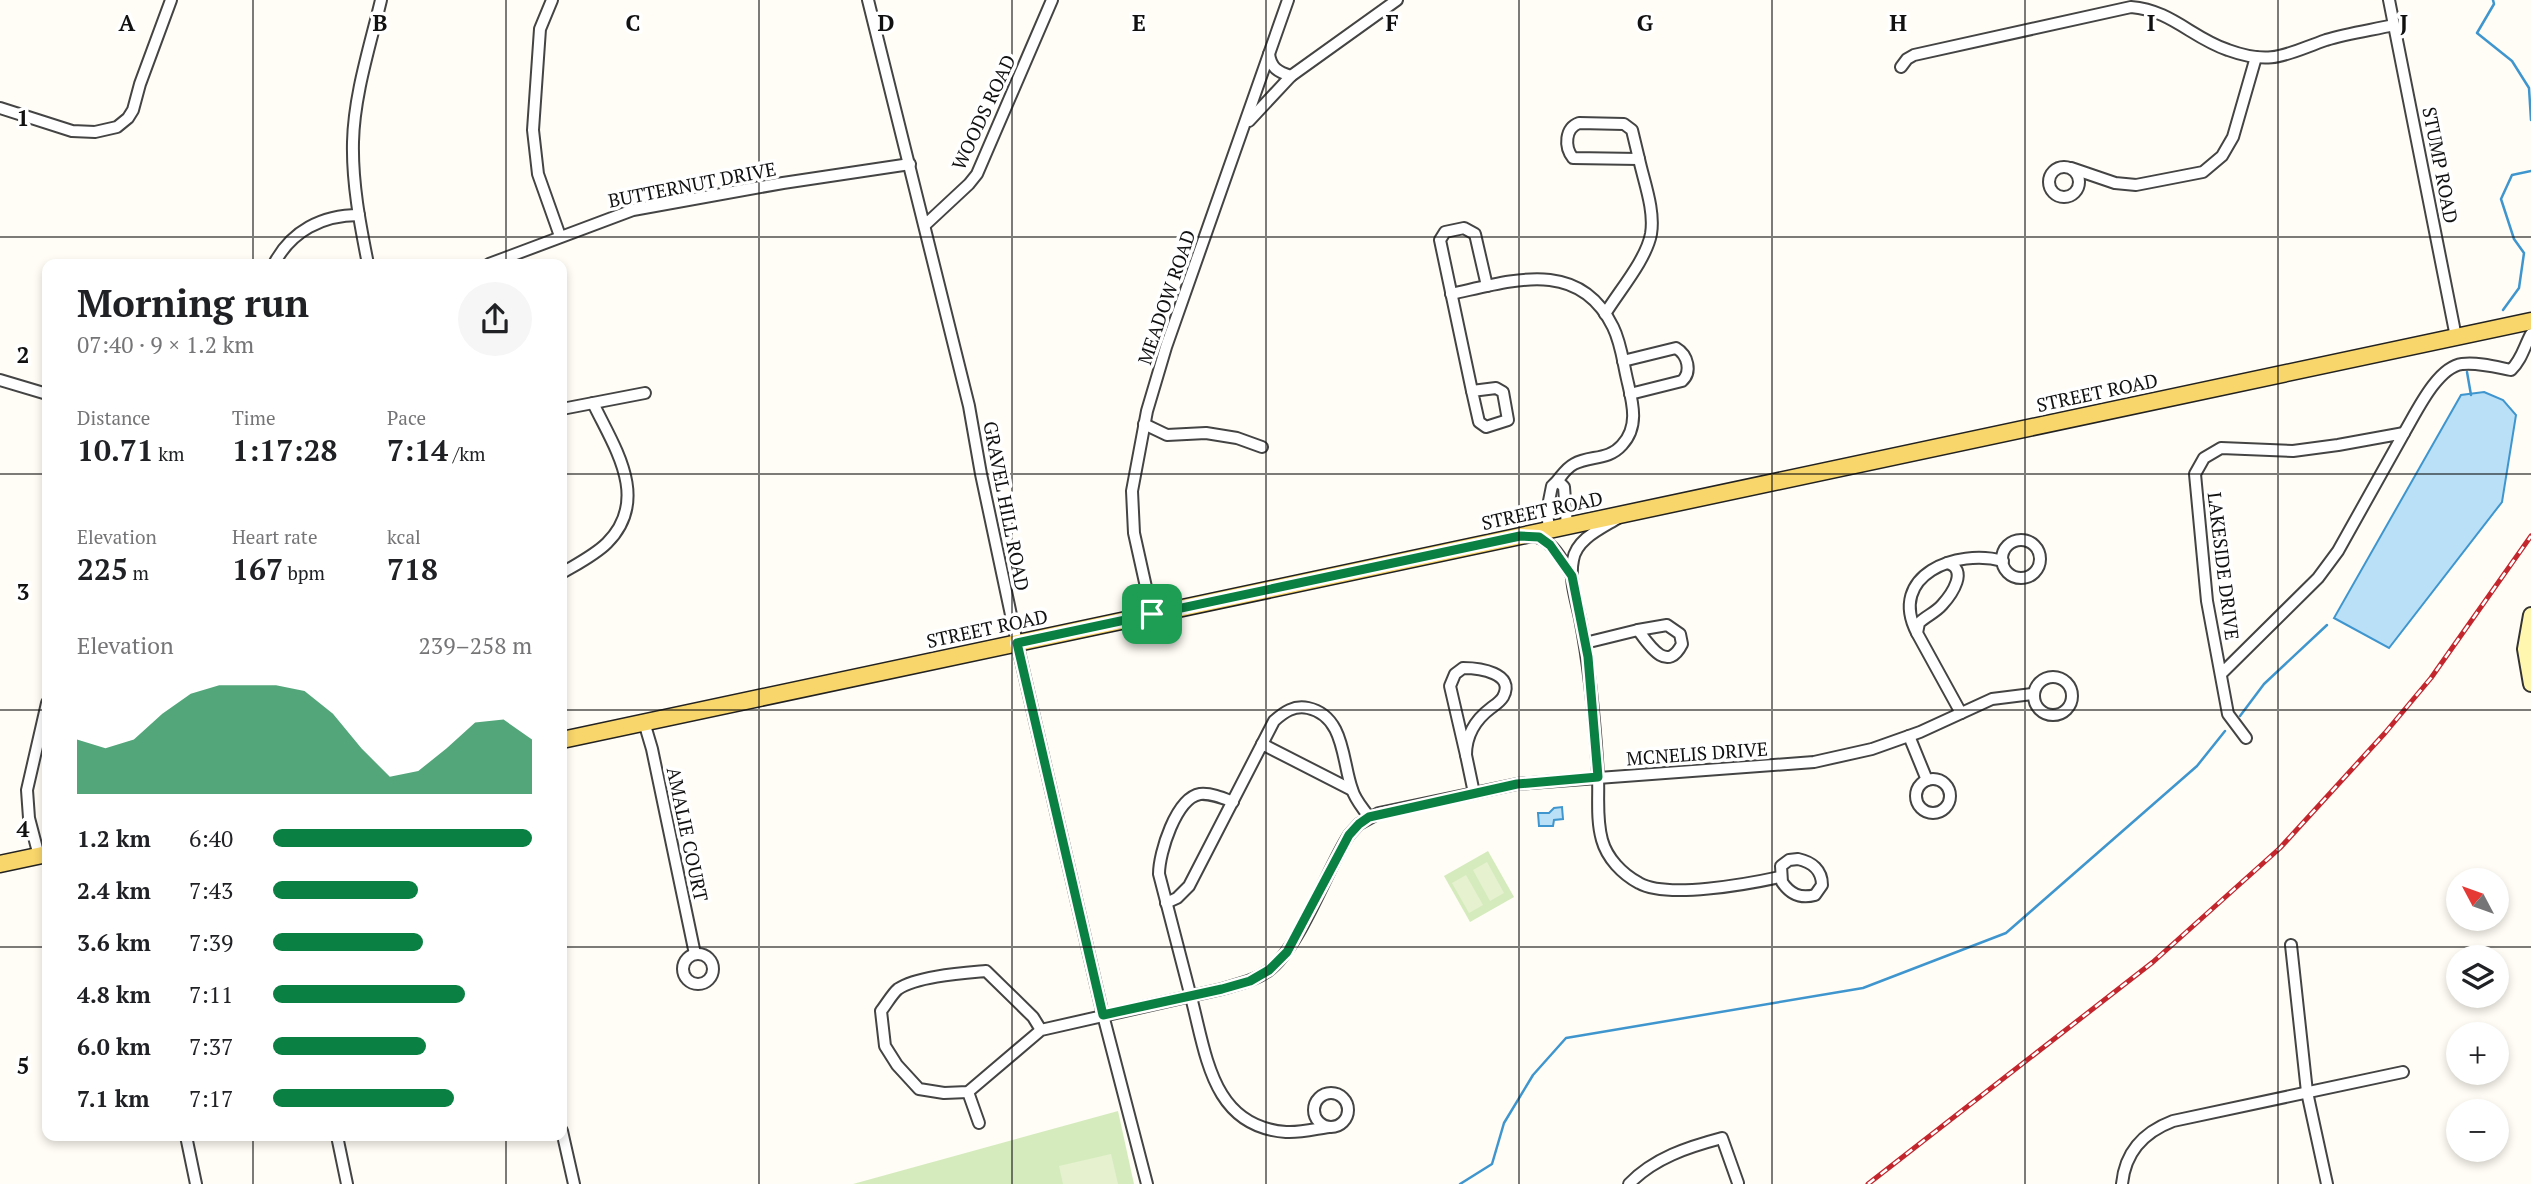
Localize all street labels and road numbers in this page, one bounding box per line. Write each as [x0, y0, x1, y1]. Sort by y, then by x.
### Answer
street label: WOODS ROAD [945, 50, 1021, 174]
street label: STUMP ROAD [2417, 105, 2465, 225]
street label: BUTTERNUT DRIVE [606, 155, 778, 213]
street label: MEADOW ROAD [1131, 226, 1201, 368]
street label: STREET ROAD [2034, 367, 2160, 417]
street label: GRAVEL HILL ROAD [978, 419, 1036, 593]
street label: STREET ROAD [1479, 485, 1605, 535]
street label: LAKESIDE DRIVE [2203, 491, 2245, 641]
street label: STREET ROAD [924, 603, 1050, 653]
street label: MCNELIS DRIVE [1625, 736, 1769, 770]
street label: AMALIE COURT [662, 765, 714, 904]

